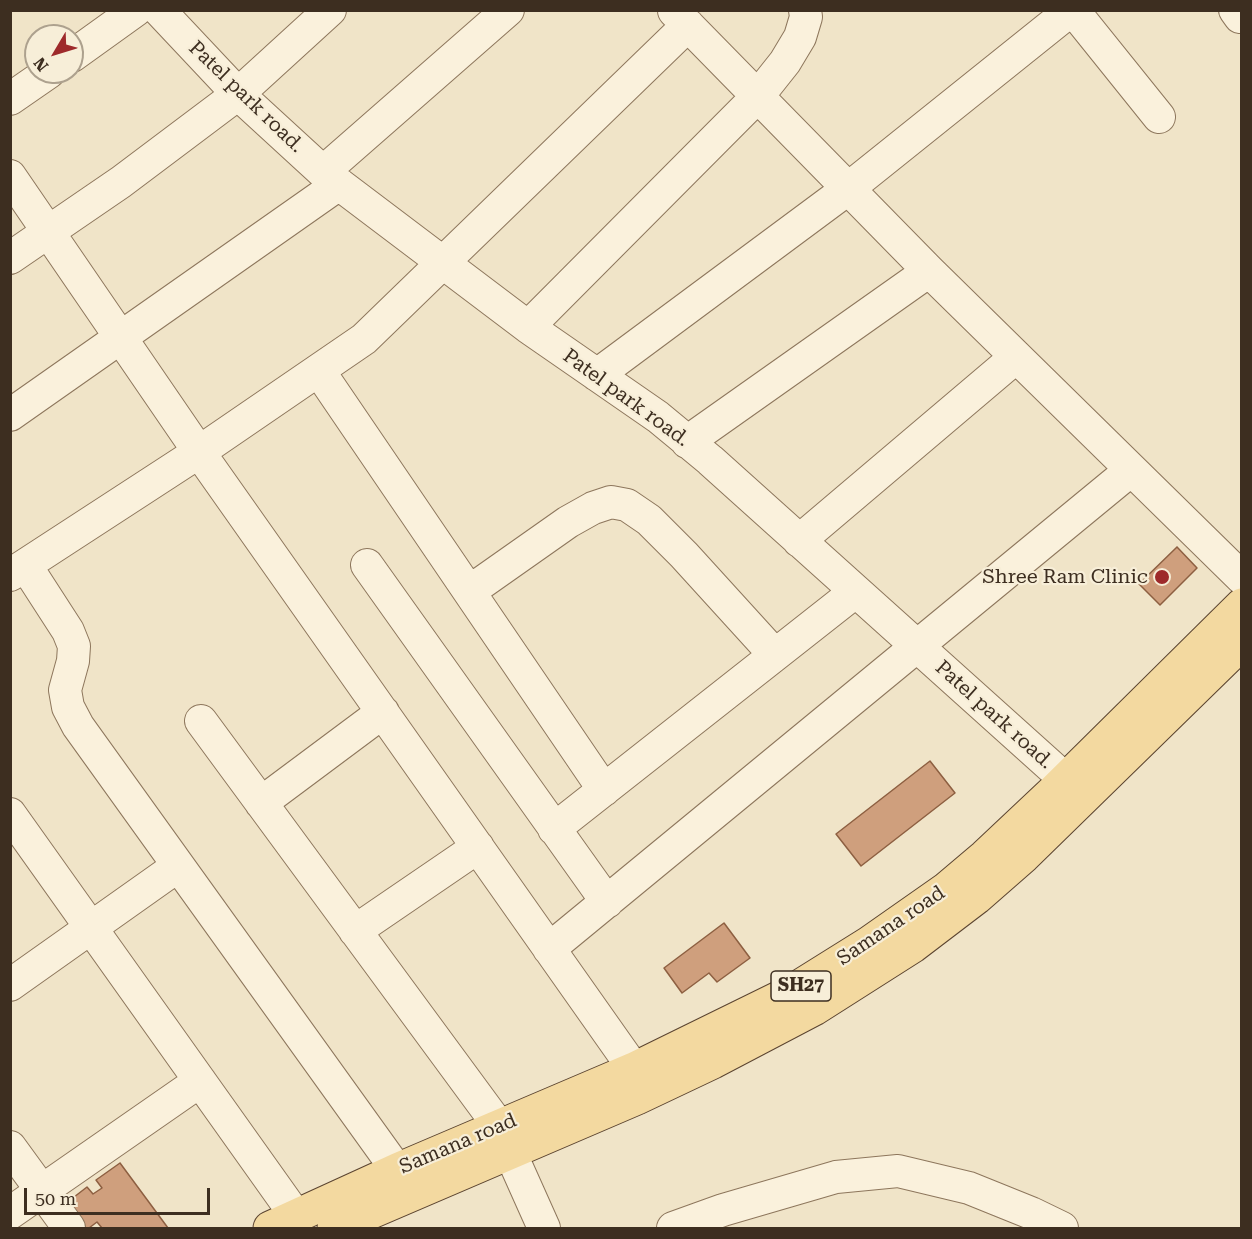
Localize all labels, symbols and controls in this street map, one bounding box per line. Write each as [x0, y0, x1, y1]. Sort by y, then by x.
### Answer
north arrow [24, 24, 84, 84]
street label: Patel park road. [183, 36, 309, 158]
text: N [30, 53, 52, 75]
street label: Patel park road. [558, 344, 694, 452]
place label: Shree Ram Clinic [982, 565, 1148, 589]
marker: Shree Ram Clinic [1153, 568, 1171, 586]
street label: Patel park road. [930, 656, 1058, 774]
street label: Samana road [833, 881, 949, 971]
road number: SH27 [771, 971, 831, 1001]
street label: Samana road [396, 1109, 520, 1179]
scale bar [27, 1176, 213, 1214]
text: 50 m [35, 1188, 76, 1209]

